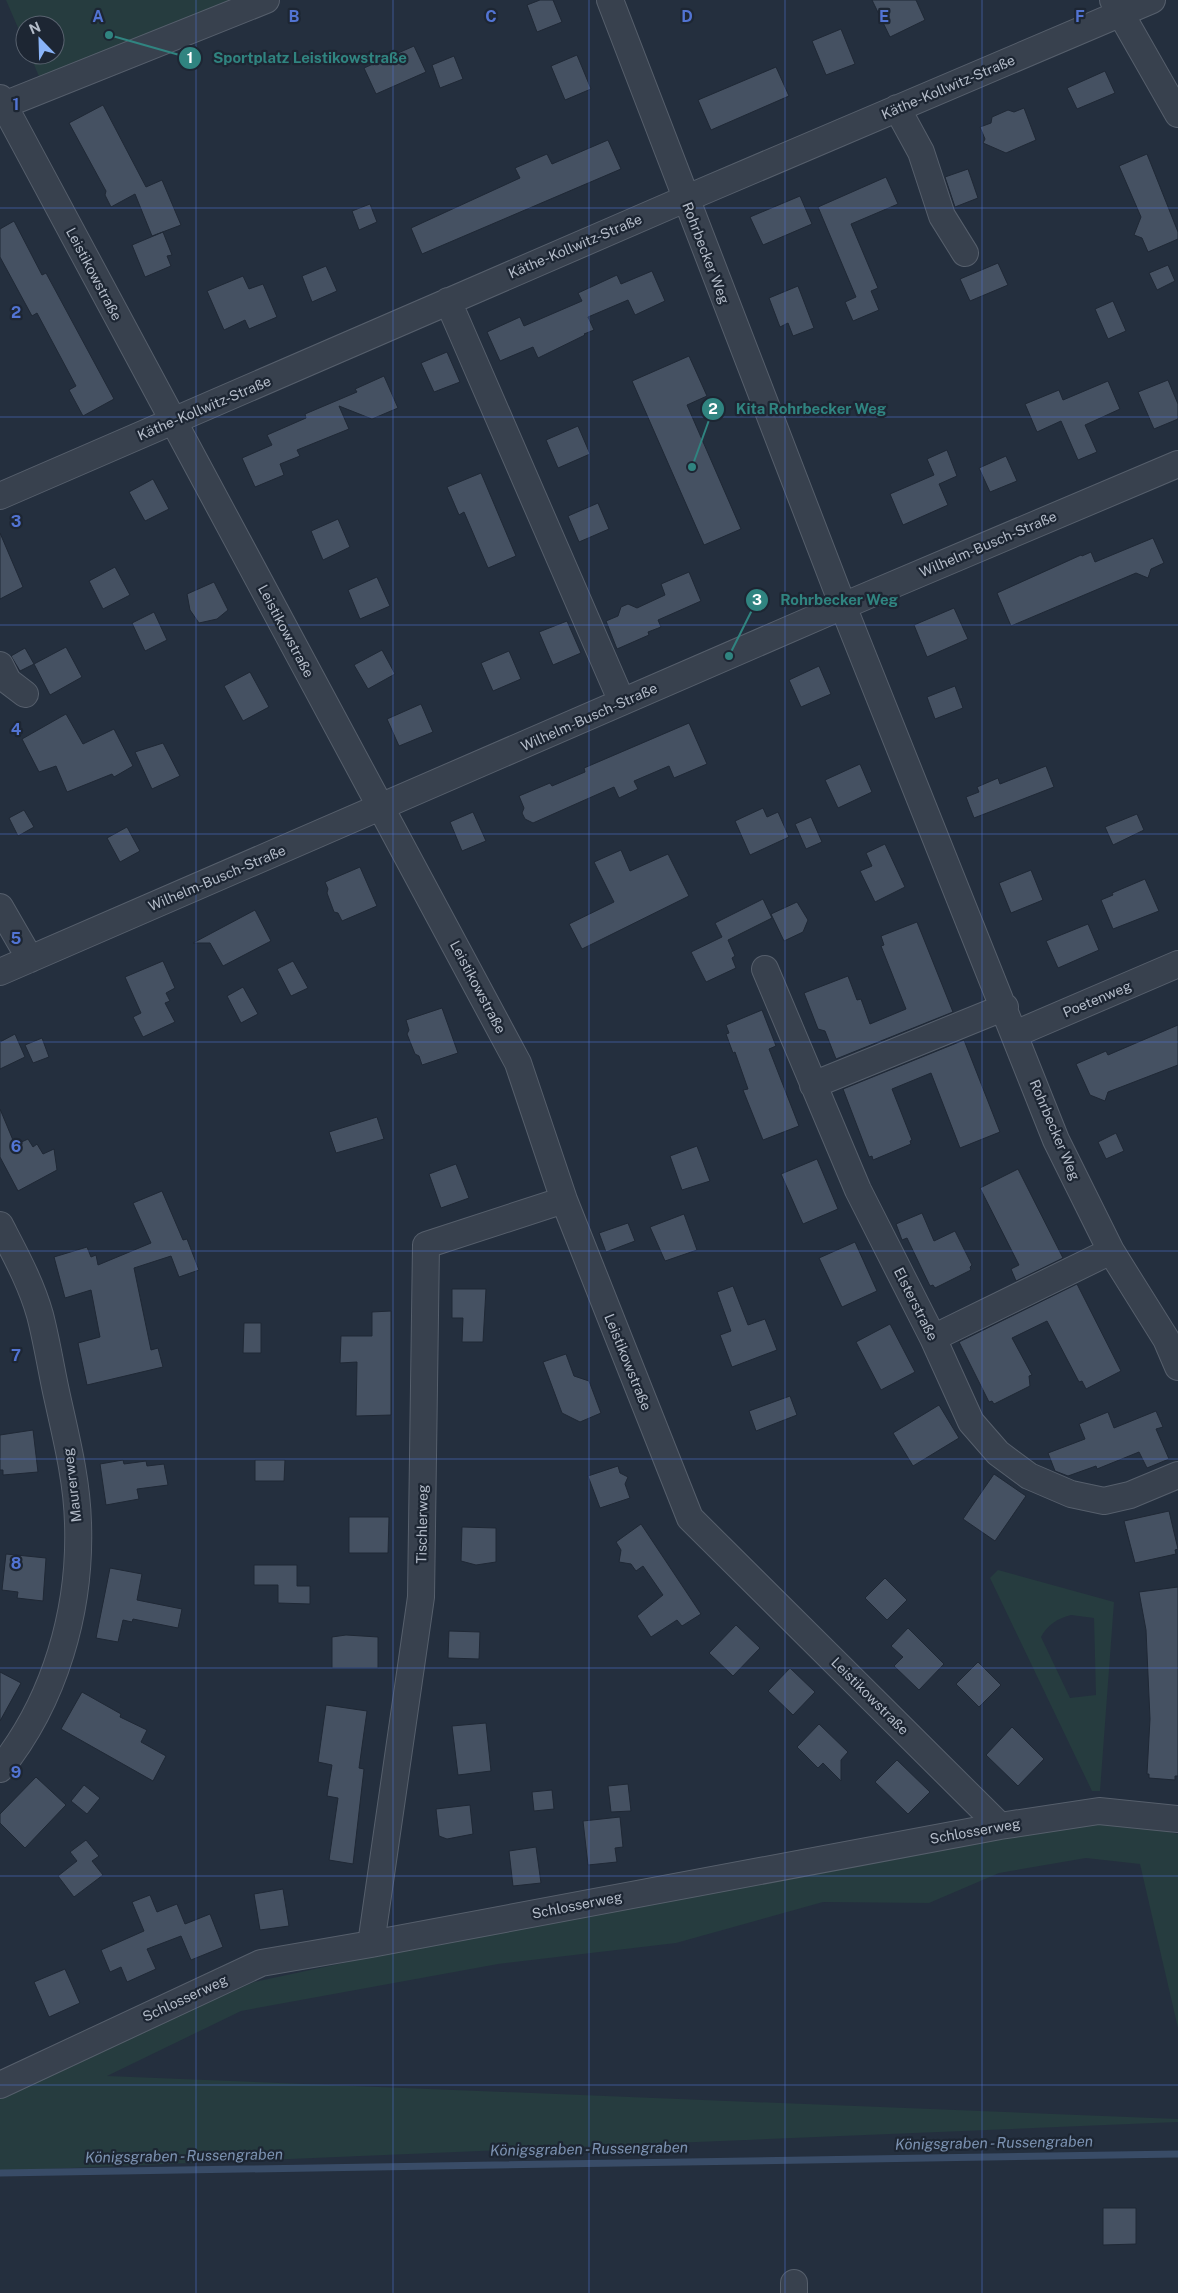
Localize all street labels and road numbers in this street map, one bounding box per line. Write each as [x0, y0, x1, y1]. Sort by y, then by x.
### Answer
street label: Käthe-Kollwitz-Straße [879, 52, 1017, 122]
street label: Rohrbecker Weg [679, 200, 733, 306]
street label: Käthe-Kollwitz-Straße [506, 211, 644, 281]
street label: Leistikowstraße [63, 225, 125, 323]
street label: Käthe-Kollwitz-Straße [135, 373, 273, 443]
street label: Wilhelm-Busch-Straße [917, 508, 1059, 580]
street label: Leistikowstraße [255, 582, 317, 680]
street label: Wilhelm-Busch-Straße [518, 680, 660, 754]
street label: Wilhelm-Busch-Straße [146, 842, 288, 914]
street label: Leistikowstraße [447, 938, 509, 1036]
street label: Poetenweg [1060, 977, 1134, 1021]
street label: Rohrbecker Weg [1027, 1077, 1084, 1183]
street label: Elsterstraße [891, 1265, 941, 1343]
street label: Leistikowstraße [601, 1311, 655, 1413]
street label: Maurerweg [59, 1447, 84, 1523]
street label: Tischlerweg [413, 1484, 431, 1564]
street label: Leistikowstraße [828, 1654, 912, 1738]
street label: Schlosserweg [928, 1815, 1022, 1847]
street label: Schlosserweg [530, 1888, 624, 1922]
street label: Schlosserweg [140, 1971, 230, 2025]

